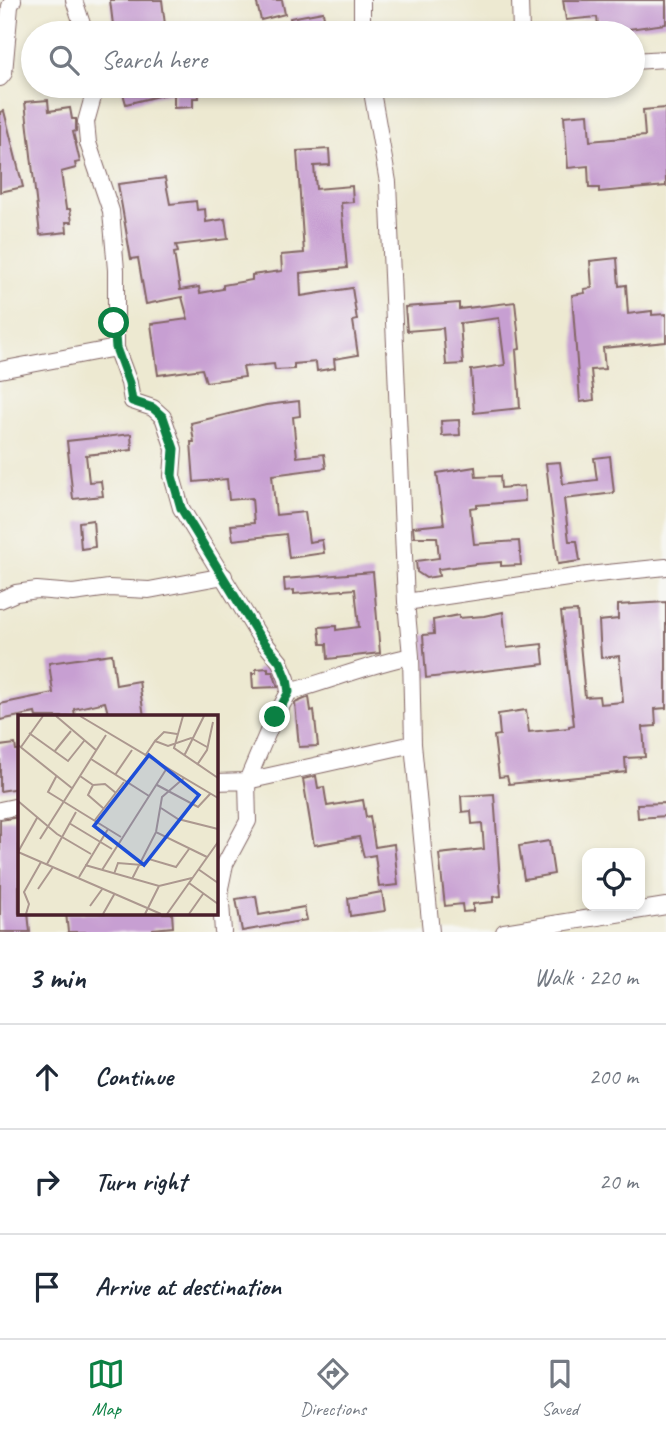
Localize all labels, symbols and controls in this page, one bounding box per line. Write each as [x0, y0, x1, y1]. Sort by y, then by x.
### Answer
search box [21, 21, 645, 98]
icon: search [45, 41, 83, 79]
text: Search here [101, 43, 207, 76]
route start [98, 307, 129, 338]
route end [259, 701, 290, 732]
inset map [18, 715, 217, 914]
map controls [582, 848, 645, 911]
button: locate [582, 848, 645, 911]
text: 3 min [28, 959, 85, 997]
text: Walk · 220 m [534, 963, 638, 992]
icon: ahead [28, 1058, 66, 1096]
text: Continue [95, 1060, 173, 1093]
text: 200 m [589, 1062, 638, 1091]
icon: right [28, 1163, 66, 1201]
text: Turn right [95, 1165, 186, 1198]
text: 20 m [599, 1167, 638, 1196]
icon: arrive [28, 1268, 66, 1306]
text: Arrive at destination [95, 1270, 281, 1303]
tab: Map [87, 1355, 125, 1421]
tab: Directions [300, 1355, 366, 1421]
tab: Saved [541, 1355, 579, 1421]

